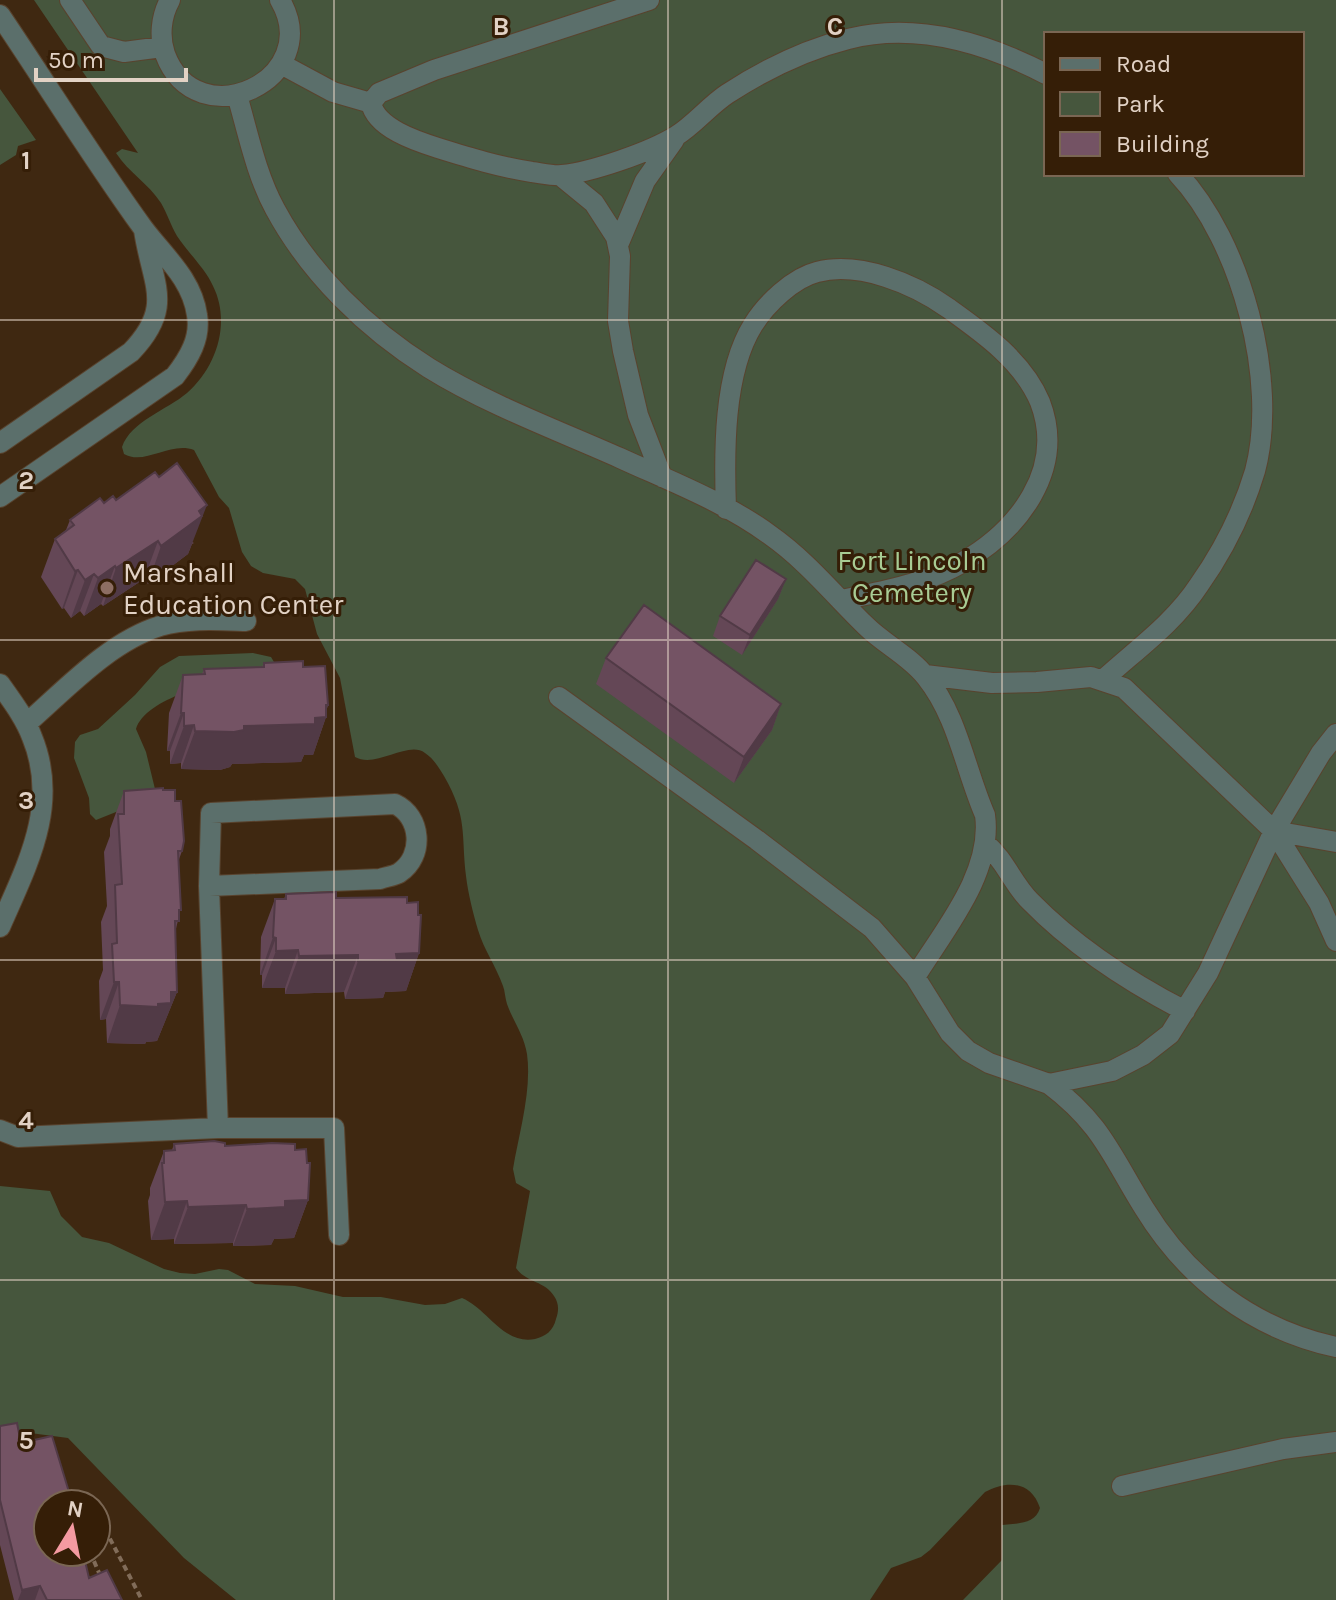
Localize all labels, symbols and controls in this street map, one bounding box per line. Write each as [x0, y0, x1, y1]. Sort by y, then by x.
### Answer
text: B [493, 11, 509, 42]
text: C [827, 11, 843, 42]
scale bar [36, 32, 186, 82]
legend [1044, 32, 1304, 176]
text: 50 m [48, 46, 104, 74]
text: Road [1116, 50, 1171, 78]
text: Park [1116, 90, 1165, 118]
text: Building [1116, 130, 1209, 158]
text: 1 [21, 145, 31, 176]
text: 2 [18, 465, 34, 496]
park label: Fort Lincoln Cemetery [837, 544, 987, 609]
place label: Marshall Education Center [123, 556, 344, 621]
marker: Marshall Education Center [98, 579, 116, 597]
text: 3 [18, 785, 34, 816]
text: 4 [18, 1105, 34, 1136]
text: 5 [18, 1425, 34, 1456]
north arrow [32, 1488, 112, 1568]
text: N [65, 1495, 85, 1523]

